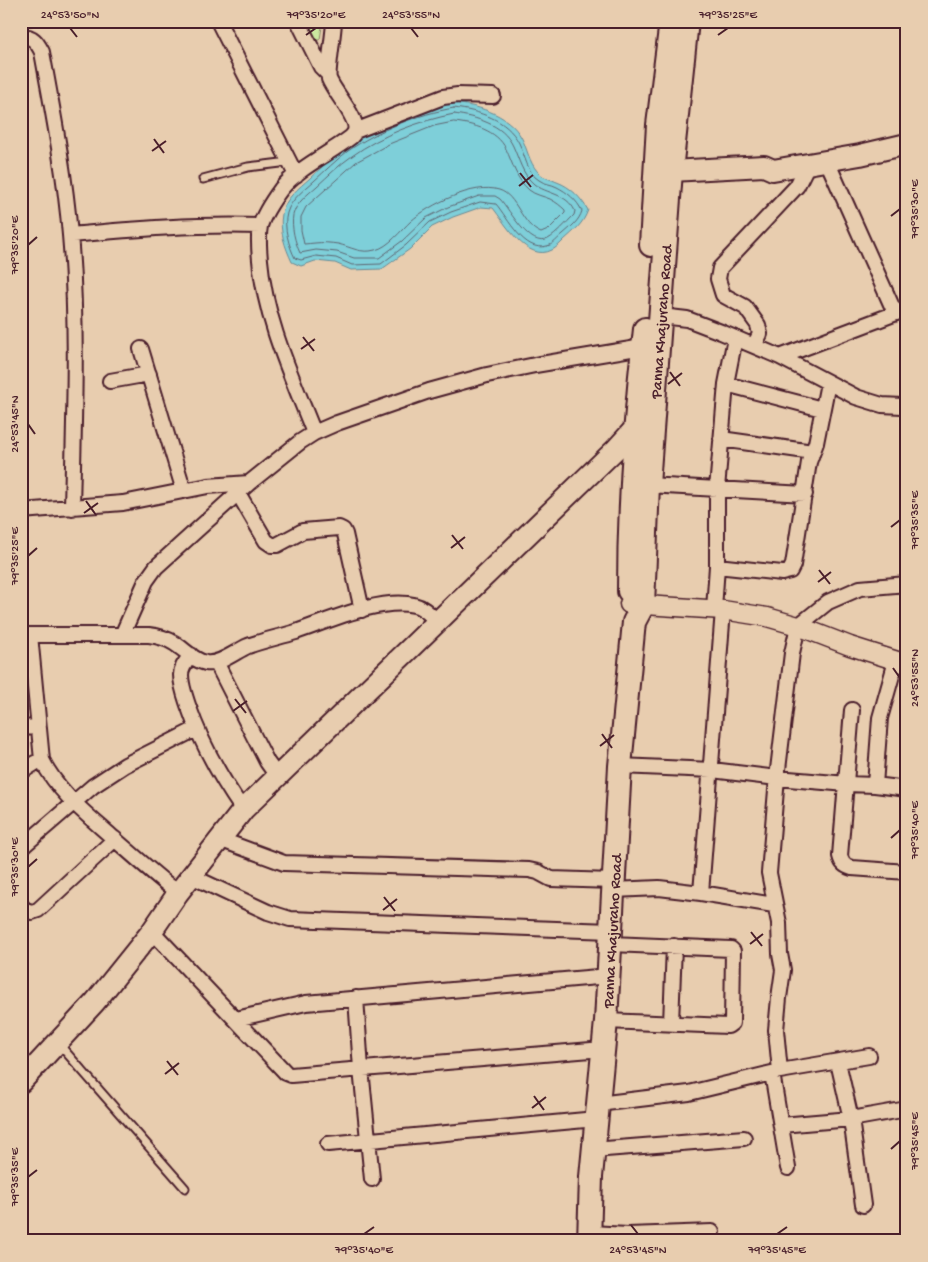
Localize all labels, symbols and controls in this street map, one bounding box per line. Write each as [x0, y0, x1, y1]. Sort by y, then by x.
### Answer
text: 24°53'50"N [41, 9, 99, 23]
text: 79°35'20"E [286, 9, 346, 23]
text: 24°53'55"N [382, 9, 440, 23]
text: 79°35'25"E [698, 9, 757, 23]
text: 79°35'30"E [909, 179, 923, 239]
text: 79°35'20"E [9, 215, 23, 275]
street label: Panna Khajuraho Road [648, 243, 679, 400]
text: 24°53'45"N [9, 395, 23, 453]
text: 79°35'35"E [909, 490, 923, 550]
text: 79°35'25"E [9, 527, 23, 586]
text: 24°53'55"N [909, 649, 923, 707]
text: 79°35'40"E [909, 800, 923, 860]
text: 79°35'30"E [9, 837, 23, 897]
street label: Panna Khajuraho Road [601, 852, 628, 1010]
text: 79°35'45"E [909, 1112, 923, 1171]
text: 79°35'35"E [9, 1147, 23, 1207]
text: 79°35'40"E [334, 1244, 394, 1258]
text: 24°53'45"N [609, 1244, 667, 1258]
text: 79°35'45"E [747, 1244, 806, 1258]

